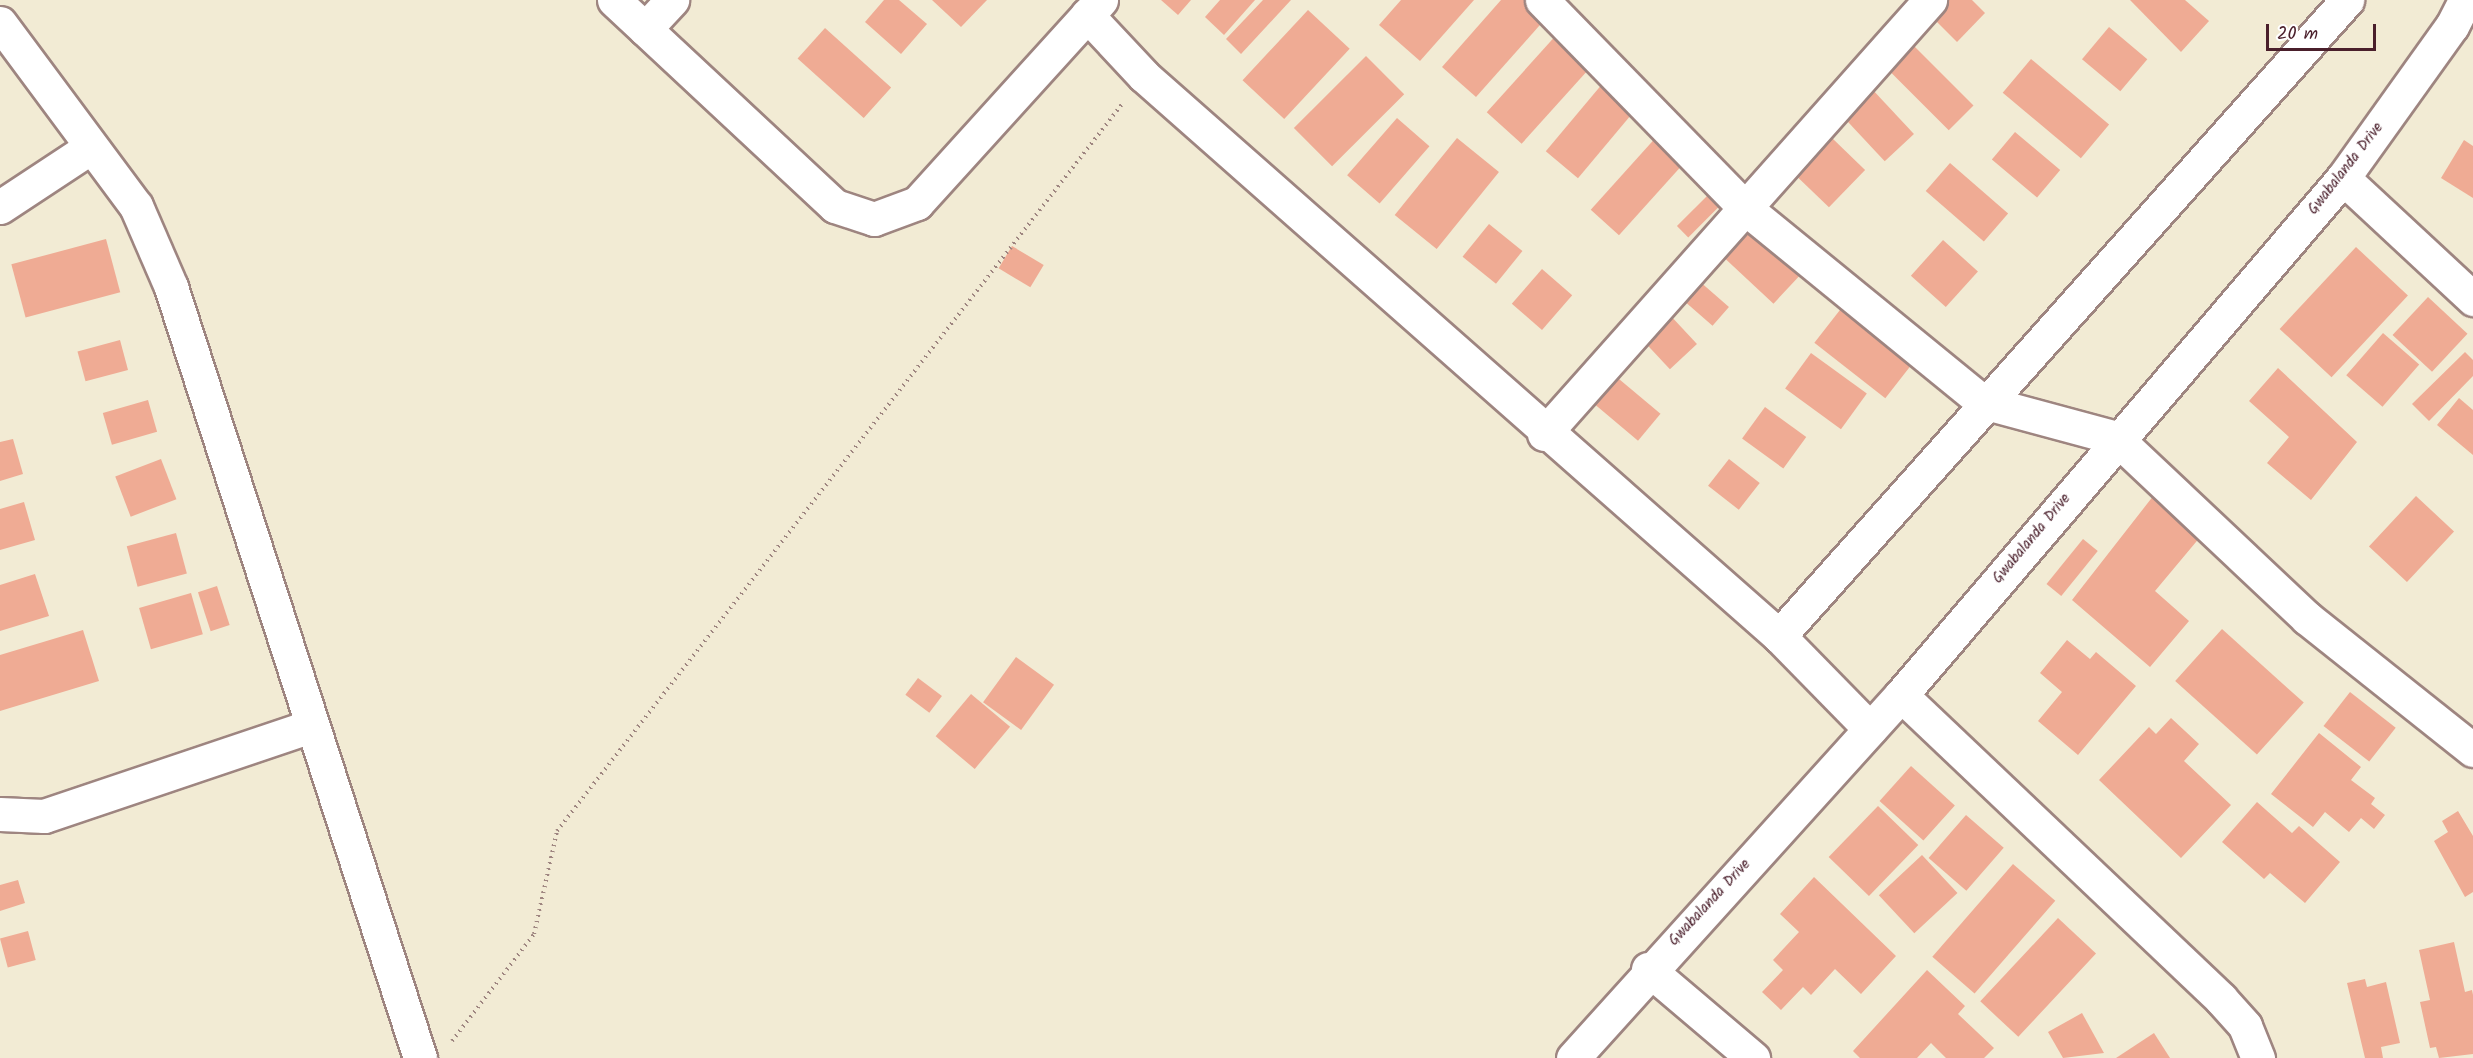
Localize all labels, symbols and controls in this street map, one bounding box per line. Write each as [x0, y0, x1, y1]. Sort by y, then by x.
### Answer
scale bar [2269, 12, 2378, 50]
text: 20 m [2277, 20, 2318, 49]
street label: Gwabalanda Drive [2305, 119, 2387, 219]
street label: Gwabalanda Drive [1989, 490, 2075, 588]
street label: Gwabalanda Drive [1665, 856, 1755, 950]

